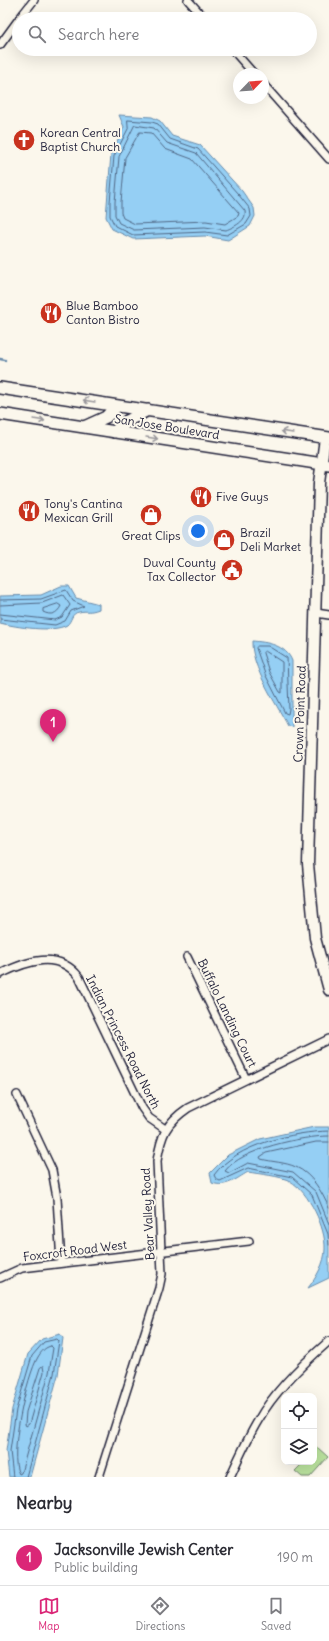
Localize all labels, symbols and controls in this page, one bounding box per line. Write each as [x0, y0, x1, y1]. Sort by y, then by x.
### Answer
search box [12, 12, 317, 56]
icon: search [26, 23, 48, 45]
text: Search here [58, 25, 139, 44]
north arrow [233, 68, 269, 104]
place label: Korean Central Baptist Church [40, 125, 121, 154]
church icon: Korean Central Baptist Church [11, 127, 37, 153]
place label: Blue Bamboo Canton Bistro [66, 298, 140, 327]
restaurant icon: Blue Bamboo Canton Bistro [38, 300, 64, 326]
one-way arrow [83, 397, 96, 405]
street label: San Jose Boulevard [113, 411, 221, 442]
one-way arrow [32, 416, 45, 424]
one-way arrow [281, 428, 294, 436]
one-way arrow [145, 434, 158, 442]
restaurant icon: Five Guys [188, 484, 214, 510]
place label: Five Guys [216, 489, 269, 504]
place label: Tony's Cantina Mexican Grill [44, 496, 123, 525]
restaurant icon: Tony's Cantina Mexican Grill [16, 498, 42, 524]
shop icon: Great Clips [138, 502, 164, 528]
your location [188, 521, 208, 541]
place label: Brazil Deli Market [240, 525, 301, 554]
shop icon: Brazil Deli Market [211, 527, 237, 553]
place label: Great Clips [122, 528, 181, 543]
place label: Duval County Tax Collector [143, 555, 216, 584]
public building icon: Duval County Tax Collector [219, 557, 245, 583]
street label: Crown Point Road [290, 665, 309, 763]
pin: 1 [40, 709, 66, 742]
street label: Buffalo Landing Court [195, 956, 260, 1069]
street label: Indian Princess Road North [83, 972, 164, 1111]
street label: Bear Valley Road [138, 1167, 157, 1261]
street label: Foxcroft Road West [22, 1237, 128, 1264]
map controls [281, 1393, 317, 1465]
button: locate [281, 1393, 317, 1429]
button: layers [281, 1429, 317, 1465]
text: Nearby [16, 1492, 72, 1514]
text: Jacksonville Jewish Center [54, 1540, 233, 1559]
text: 1 [26, 1549, 32, 1566]
text: 190 m [277, 1549, 313, 1566]
text: Public building [54, 1559, 138, 1576]
tab: Map [38, 1595, 60, 1633]
tab: Directions [136, 1595, 185, 1633]
tab: Saved [261, 1595, 291, 1633]

